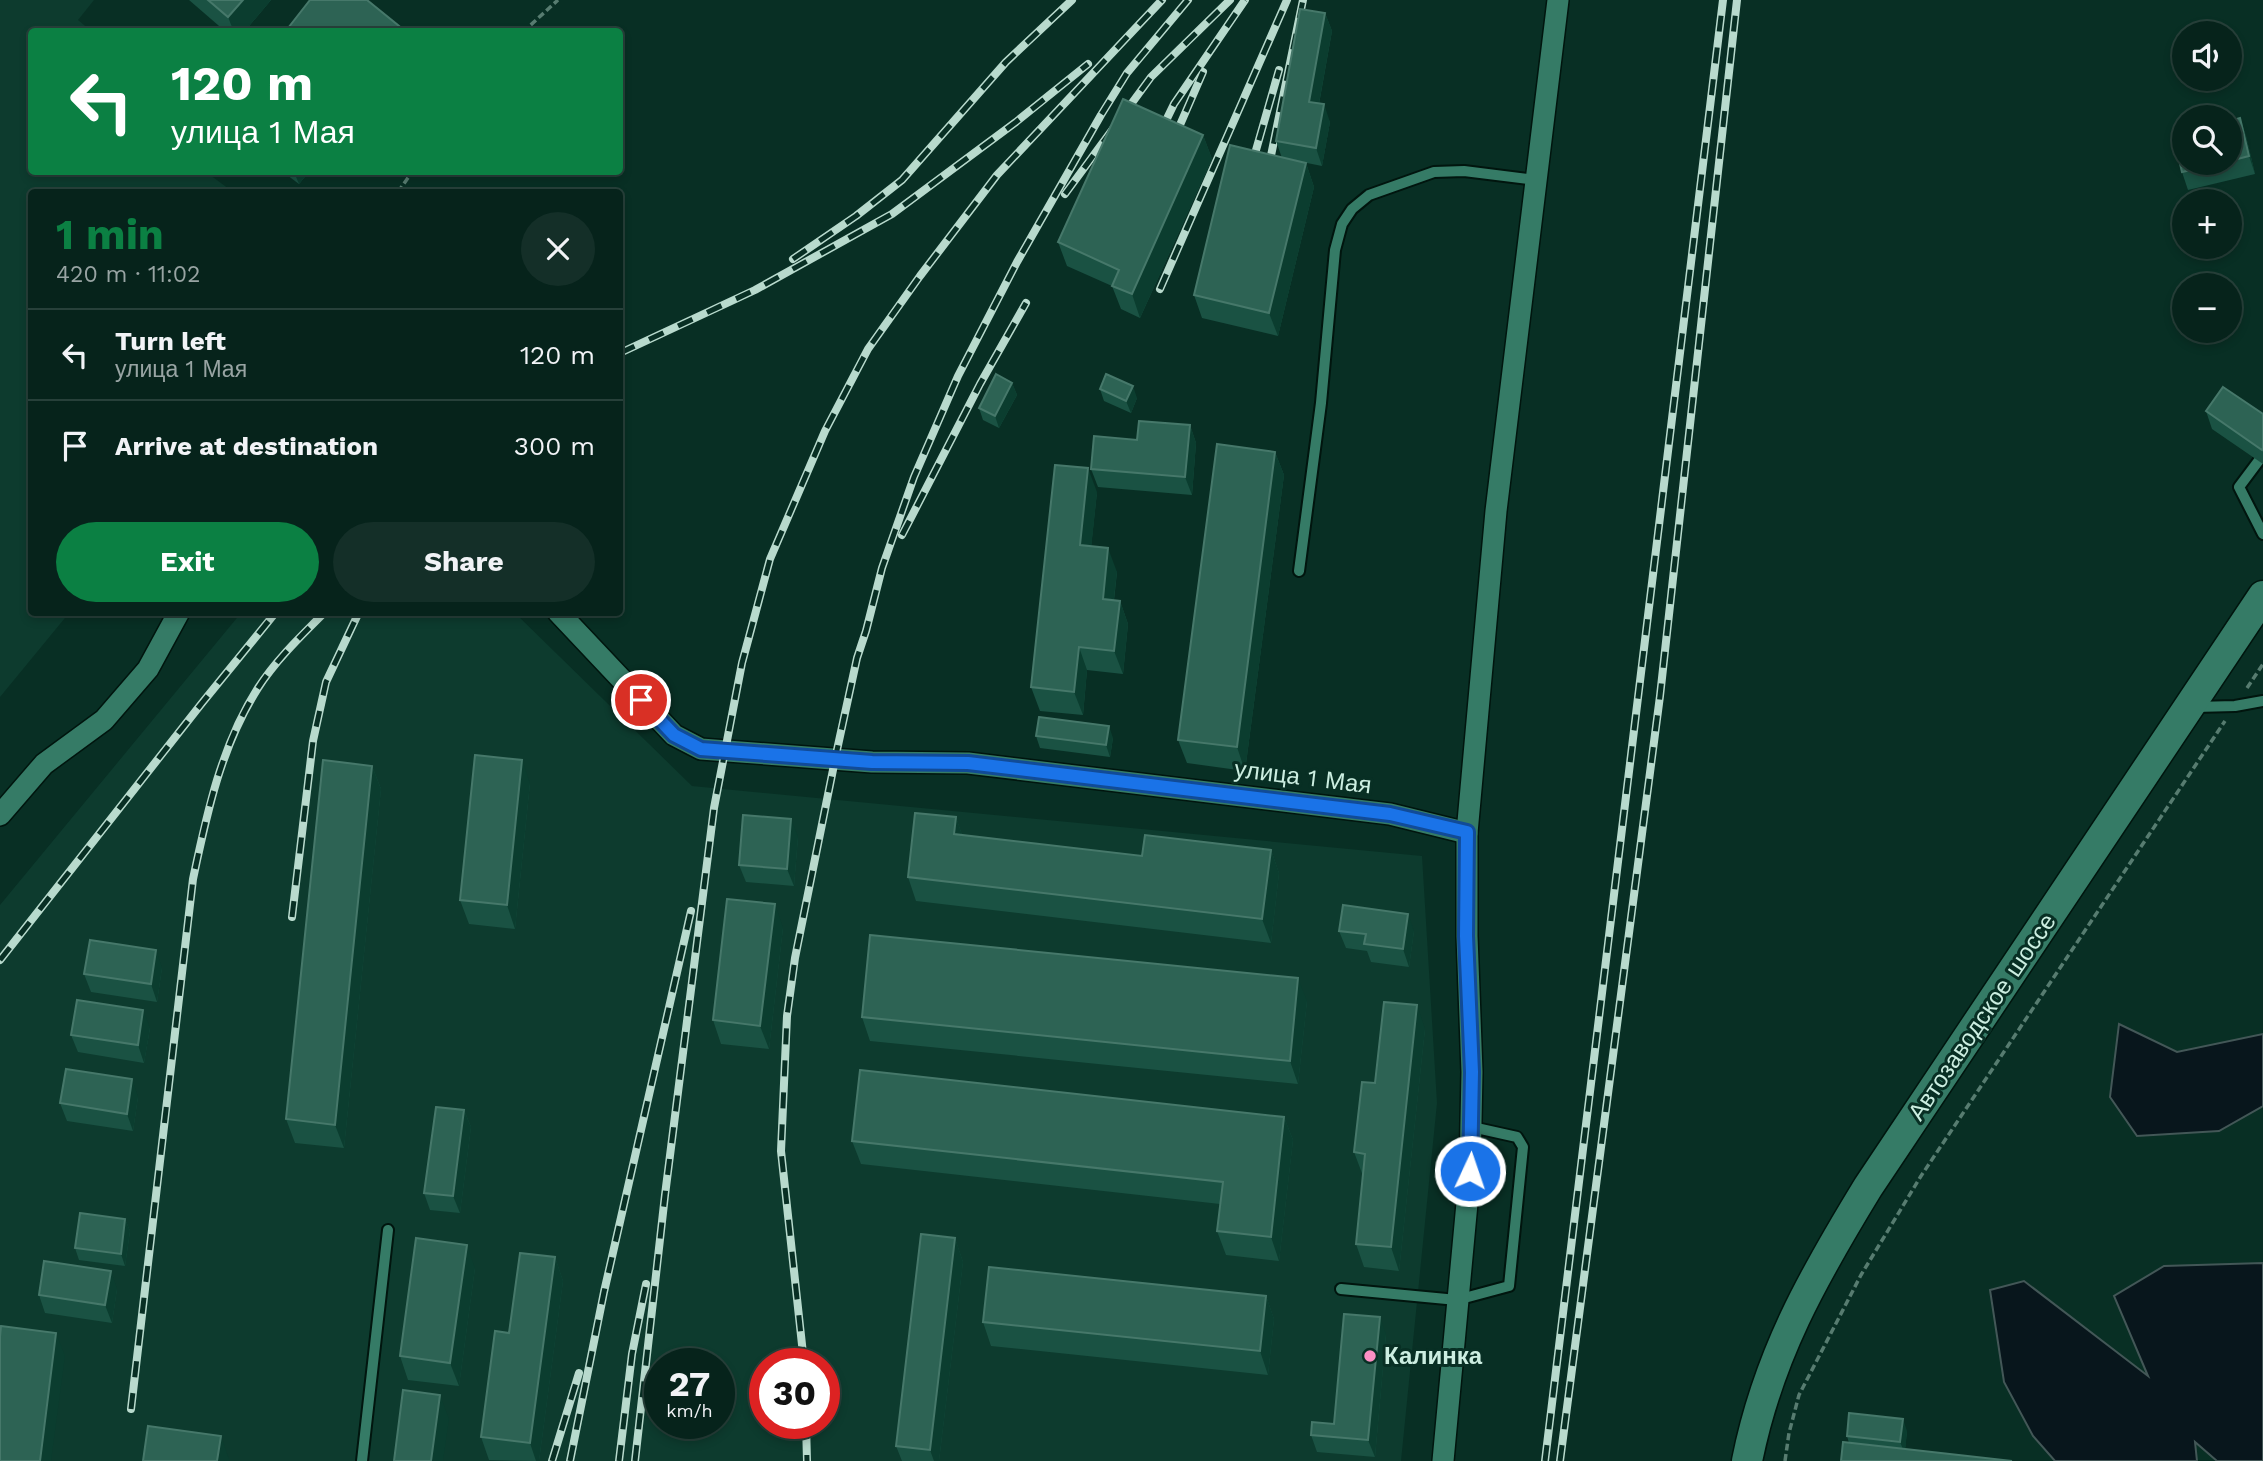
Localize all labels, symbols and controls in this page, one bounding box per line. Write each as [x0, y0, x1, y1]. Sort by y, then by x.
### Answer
map controls [2172, 21, 2242, 343]
button: sound [2172, 21, 2242, 91]
text: 120 m [171, 54, 313, 112]
icon: left [56, 56, 147, 147]
button: search [2172, 105, 2242, 175]
text: улица 1 Мая [171, 113, 355, 151]
button: + [2172, 189, 2242, 259]
text: 1 min [56, 210, 164, 259]
button: close [521, 212, 595, 286]
text: 420 m · 11:02 [56, 261, 200, 288]
button: − [2172, 273, 2242, 343]
text: Turn left [115, 326, 226, 356]
icon: left [56, 336, 94, 374]
text: 120 m [520, 340, 595, 370]
text: улица 1 Мая [115, 356, 247, 383]
icon: arrive [56, 427, 94, 465]
text: Arrive at destination [115, 431, 378, 461]
text: 300 m [514, 431, 595, 461]
button: Exit [56, 522, 319, 602]
button: Share [333, 522, 595, 602]
pin [611, 670, 671, 730]
icon: arrive [622, 681, 660, 719]
street label: улица 1 Мая [1233, 755, 1373, 799]
street label: Автозаводское шоссе [1902, 908, 2062, 1126]
position arrow [1433, 1134, 1507, 1208]
place label: Калинка [1384, 1342, 1483, 1370]
speed limit sign: 30 [749, 1348, 840, 1439]
marker: Калинка [1362, 1348, 1378, 1364]
text: 27 [669, 1363, 710, 1405]
text: km/h [666, 1400, 713, 1421]

